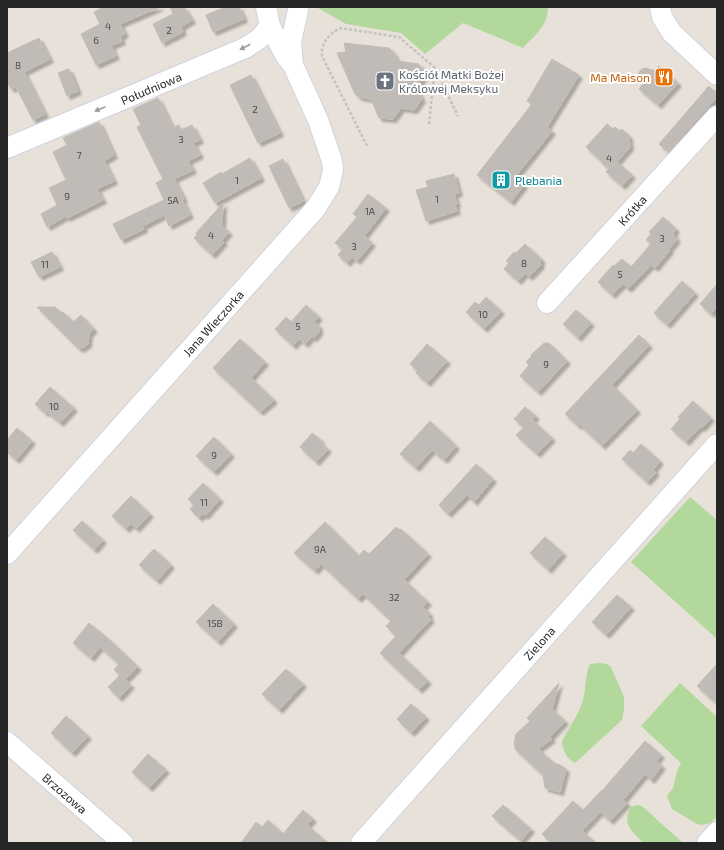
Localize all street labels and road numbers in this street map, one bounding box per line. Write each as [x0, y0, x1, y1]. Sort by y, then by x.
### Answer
street label: Południowa [119, 69, 183, 107]
street label: Krótka [615, 192, 649, 228]
street label: Jana Wieczorka [180, 287, 246, 359]
street label: Zielona [520, 623, 558, 663]
street label: Brzozowa [40, 770, 90, 816]

